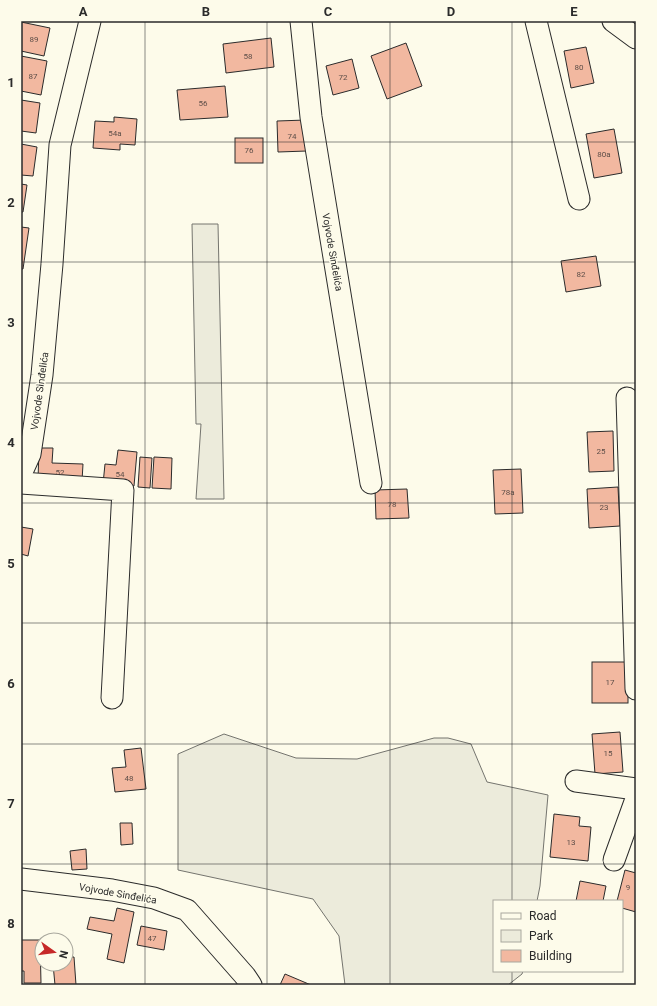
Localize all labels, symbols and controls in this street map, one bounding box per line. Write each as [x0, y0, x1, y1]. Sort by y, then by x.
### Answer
text: A [79, 4, 88, 19]
text: B [202, 4, 210, 19]
text: C [324, 4, 333, 19]
text: D [447, 4, 455, 19]
text: E [570, 4, 578, 19]
house number: 89 [30, 35, 39, 44]
house number: 58 [244, 52, 253, 61]
house number: 80 [575, 63, 584, 72]
house number: 87 [29, 72, 38, 81]
house number: 72 [339, 73, 348, 82]
text: 1 [7, 75, 15, 90]
house number: 56 [199, 99, 208, 108]
house number: 54a [108, 129, 122, 138]
house number: 74 [288, 132, 297, 141]
house number: 76 [245, 146, 254, 155]
house number: 80a [597, 150, 611, 159]
text: 2 [7, 195, 15, 210]
street label: Vojvode Sinđelića [320, 212, 345, 292]
house number: 82 [577, 270, 586, 279]
text: 3 [7, 315, 15, 330]
street label: Vojvode Sinđelića [29, 351, 50, 431]
text: 4 [7, 435, 15, 450]
house number: 25 [597, 447, 606, 456]
house number: 52 [56, 468, 65, 477]
house number: 54 [116, 470, 125, 479]
house number: 78a [501, 488, 515, 497]
house number: 78 [388, 500, 397, 509]
house number: 23 [600, 503, 609, 512]
text: 5 [7, 556, 15, 571]
text: 6 [7, 676, 15, 691]
house number: 17 [606, 678, 615, 687]
house number: 15 [604, 749, 613, 758]
house number: 48 [125, 774, 134, 783]
text: 7 [7, 796, 15, 811]
house number: 13 [567, 838, 576, 847]
street label: Vojvode Sinđelića [78, 881, 158, 906]
house number: 9 [626, 883, 630, 892]
legend [493, 900, 623, 972]
text: Road [529, 909, 557, 923]
text: 8 [7, 916, 15, 931]
text: Park [529, 929, 554, 943]
north arrow [34, 932, 74, 972]
house number: 47 [148, 934, 157, 943]
text: N [56, 949, 70, 960]
text: Building [529, 949, 572, 963]

